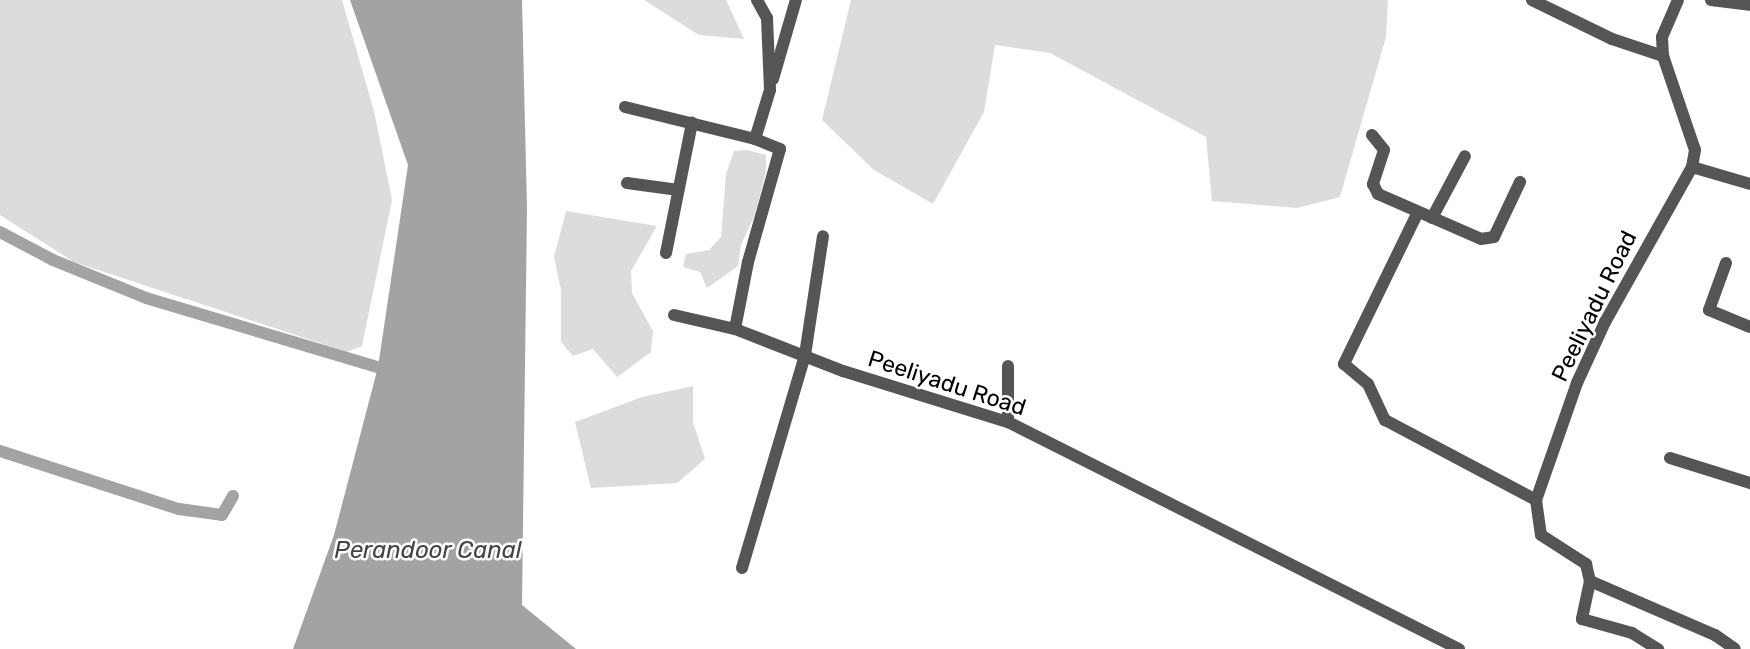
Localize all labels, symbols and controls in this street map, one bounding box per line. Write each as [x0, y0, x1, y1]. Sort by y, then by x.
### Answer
street label: Peeliyadu Road [1546, 226, 1642, 386]
street label: Peeliyadu Road [865, 345, 1029, 421]
water label: Perandoor Canal [334, 537, 522, 565]

